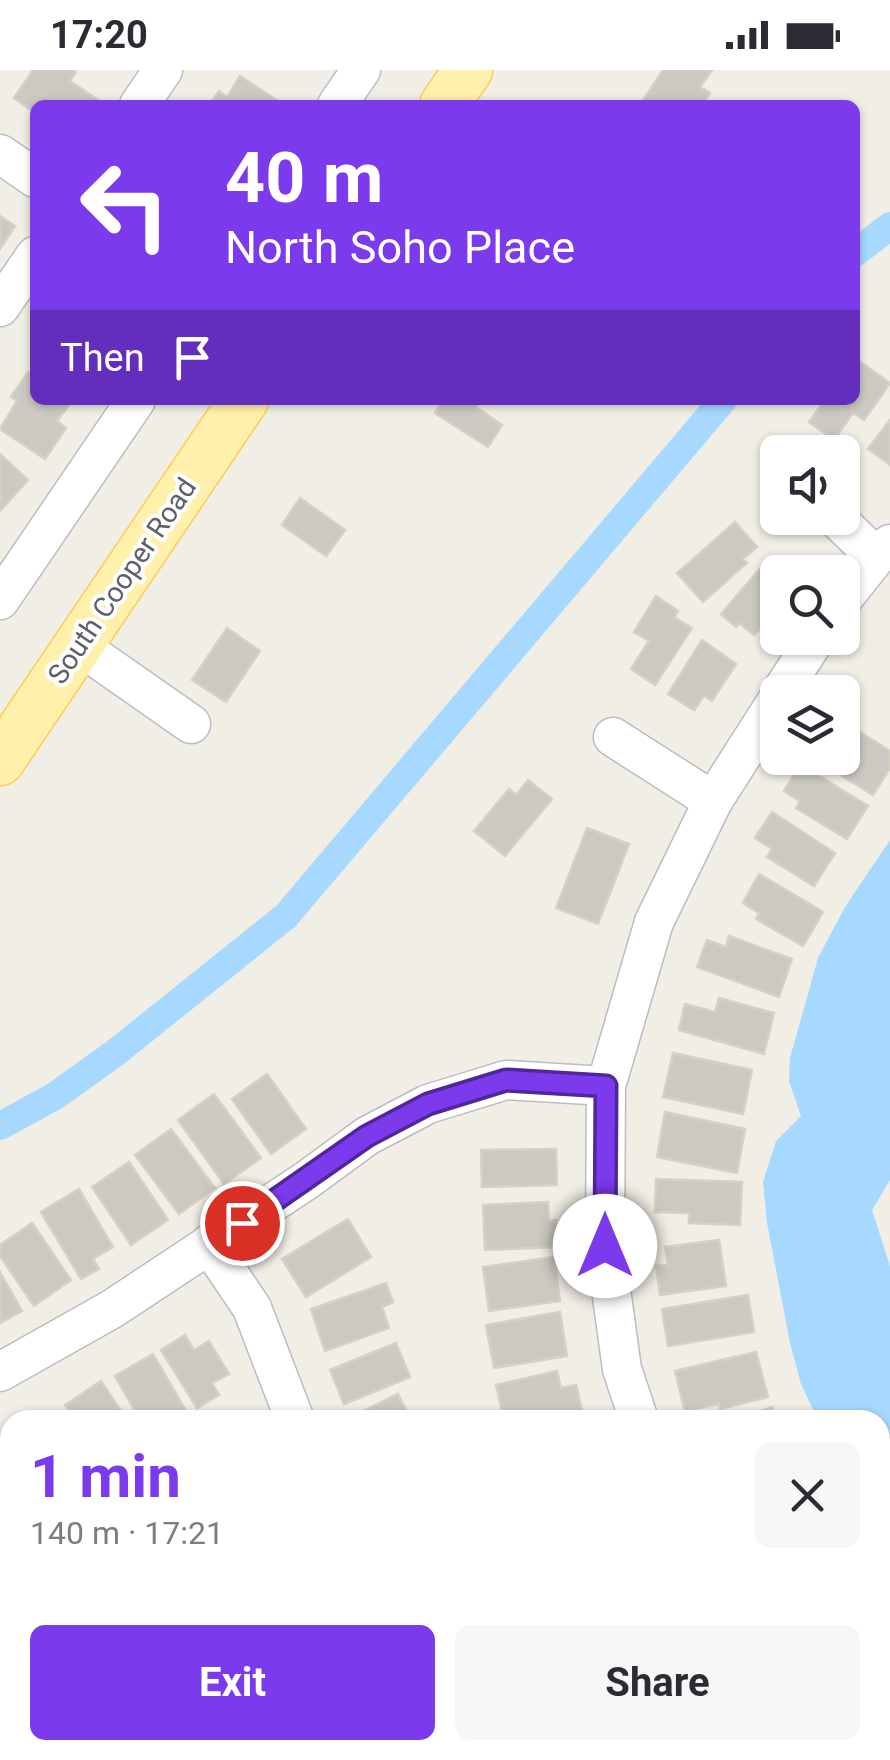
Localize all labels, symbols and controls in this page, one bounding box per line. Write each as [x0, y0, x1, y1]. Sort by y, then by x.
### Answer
text: 17:20 [50, 13, 148, 57]
text: 40 m [225, 137, 383, 219]
icon: left [60, 140, 190, 270]
text: North Soho Place [225, 221, 575, 274]
icon: arrive [165, 330, 220, 385]
text: Then [60, 336, 145, 380]
map controls [760, 435, 860, 775]
button: sound [760, 435, 860, 535]
street label: South Cooper Road [41, 472, 203, 690]
button: search [760, 555, 860, 655]
button: layers [760, 675, 860, 775]
pin [200, 1181, 285, 1266]
position arrow [553, 1194, 657, 1298]
icon: arrive [215, 1196, 270, 1251]
text: 1 min [30, 1441, 181, 1512]
button: close [755, 1443, 860, 1548]
text: 140 m · 17:21 [30, 1514, 224, 1552]
button: Exit [30, 1625, 435, 1740]
button: Share [455, 1625, 860, 1740]

